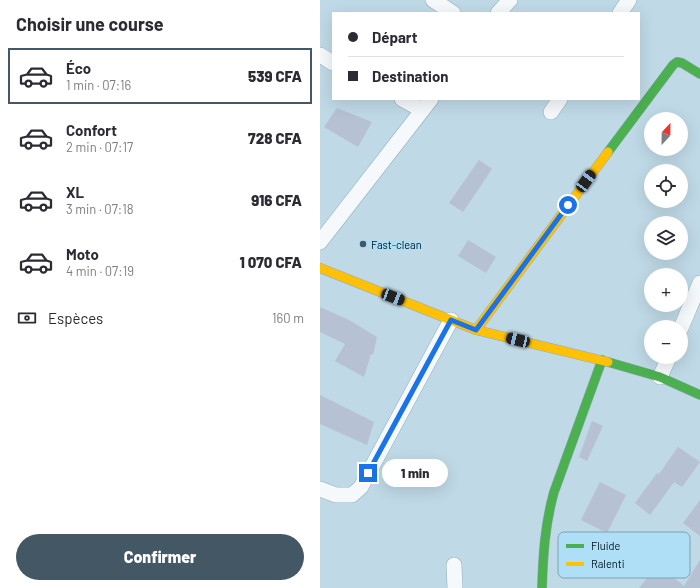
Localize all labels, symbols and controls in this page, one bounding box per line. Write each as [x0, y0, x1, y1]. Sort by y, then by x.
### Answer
text: Choisir une course [16, 13, 164, 35]
text: Départ [372, 28, 417, 46]
icon: car [18, 58, 54, 94]
text: Éco [66, 59, 91, 77]
text: 539 CFA [248, 67, 302, 85]
text: Destination [372, 67, 448, 85]
text: 1 min · 07:16 [66, 77, 131, 93]
north arrow [644, 112, 688, 156]
map controls [644, 112, 688, 364]
icon: car [18, 120, 54, 156]
text: Confort [66, 121, 117, 139]
text: 728 CFA [248, 129, 302, 147]
text: 2 min · 07:17 [66, 139, 133, 155]
button: locate [644, 164, 688, 208]
car [574, 168, 598, 194]
icon: car [18, 182, 54, 218]
text: XL [66, 183, 84, 201]
text: 916 CFA [251, 191, 302, 209]
route start [559, 196, 577, 214]
text: 3 min · 07:18 [66, 201, 134, 217]
button: layers [644, 216, 688, 260]
place label: Fast-clean [371, 238, 422, 251]
marker: Fast-clean [358, 239, 368, 249]
icon: car [18, 244, 54, 280]
text: Moto [66, 245, 99, 263]
text: 1 070 CFA [239, 253, 302, 271]
text: 4 min · 07:19 [66, 263, 134, 279]
button: + [644, 268, 688, 312]
car [380, 287, 406, 307]
icon: cash [16, 307, 38, 329]
text: Espèces [48, 309, 103, 327]
text: 160 m [272, 310, 304, 326]
button: − [644, 320, 688, 364]
car [505, 331, 531, 349]
callout: 1 min [382, 459, 448, 487]
route end [359, 464, 377, 482]
text: 1 min [401, 465, 429, 481]
legend [558, 532, 690, 578]
button: Confirmer [16, 534, 304, 580]
text: Fluide [591, 539, 620, 552]
text: Ralenti [591, 557, 625, 570]

